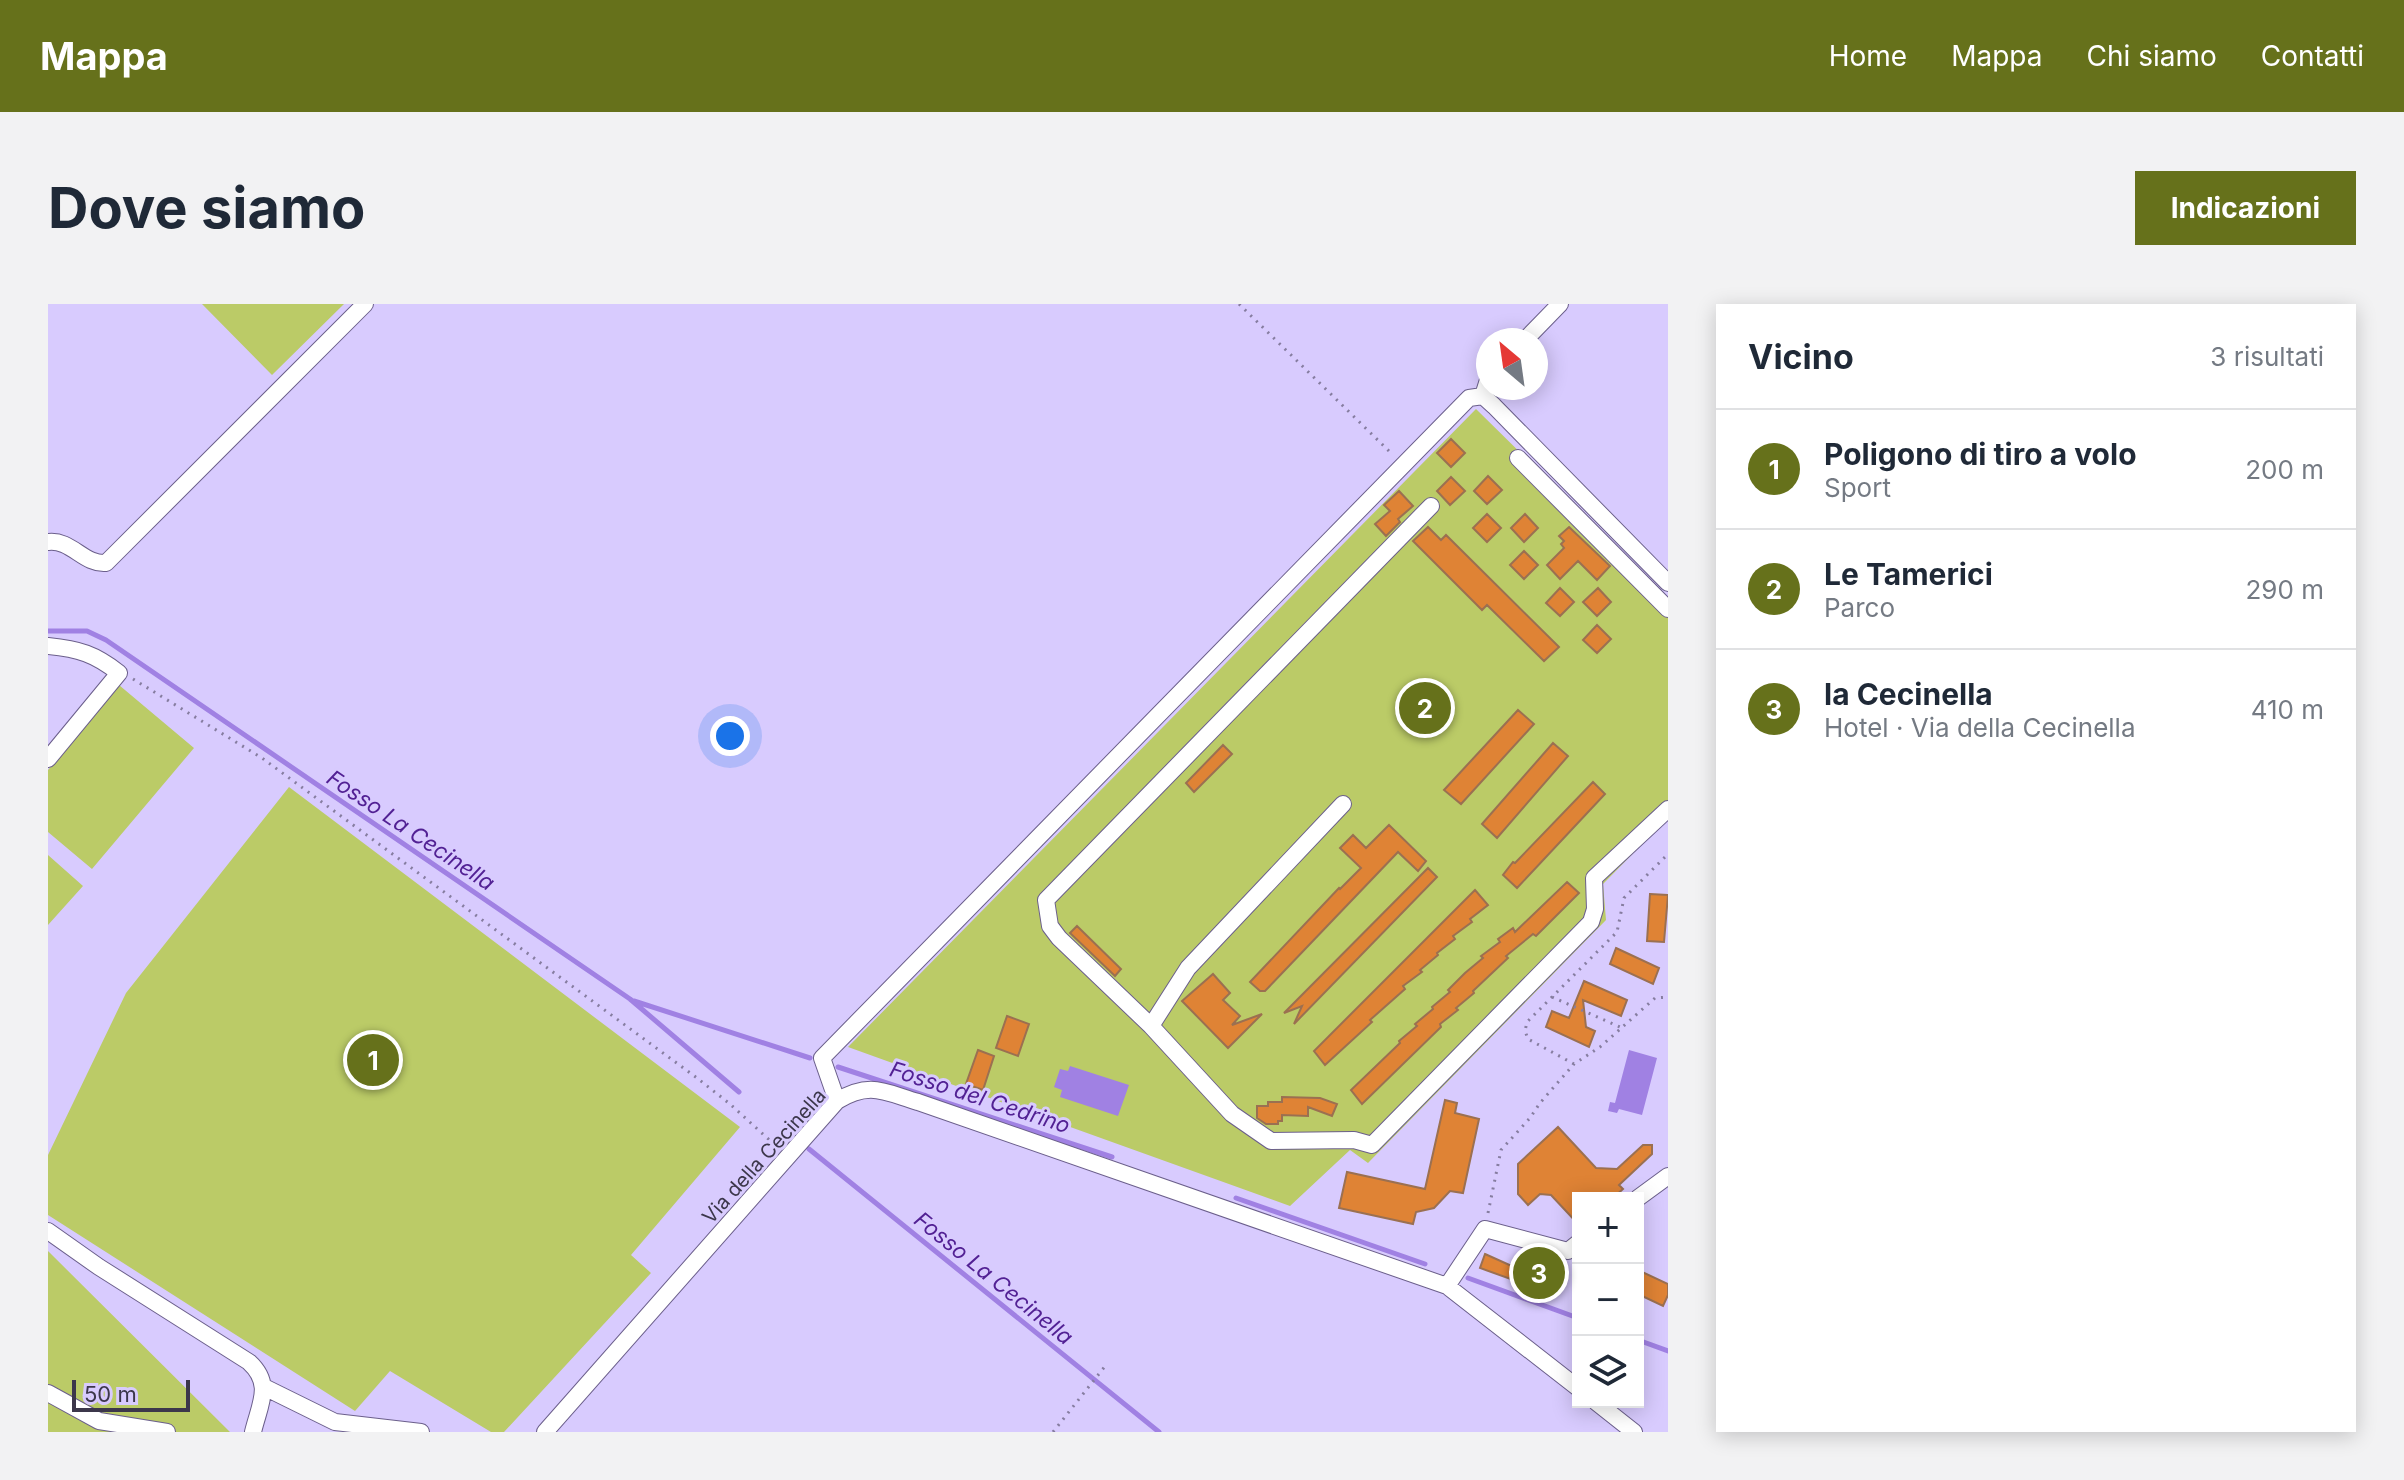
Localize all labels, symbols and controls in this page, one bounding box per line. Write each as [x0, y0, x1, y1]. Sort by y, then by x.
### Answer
text: Mappa [40, 33, 168, 79]
text: Home [1829, 39, 1907, 73]
text: Mappa [1951, 39, 2043, 73]
text: Chi siamo [2087, 39, 2217, 73]
text: Contatti [2261, 39, 2364, 73]
button: Indicazioni [2135, 171, 2356, 245]
text: Dove siamo [48, 174, 365, 242]
north arrow [1476, 328, 1548, 400]
text: Vicino [1748, 336, 1854, 377]
text: 3 risultati [2210, 341, 2324, 372]
text: Poligono di tiro a volo [1824, 436, 2137, 472]
text: 1 [1768, 454, 1780, 485]
text: 200 m [2245, 454, 2324, 485]
text: Sport [1824, 472, 1891, 503]
text: Le Tamerici [1824, 556, 1993, 592]
text: 2 [1766, 574, 1782, 605]
text: 290 m [2246, 574, 2324, 605]
text: Parco [1824, 592, 1895, 623]
text: la Cecinella [1824, 676, 1993, 712]
pin: 2 [1399, 678, 1451, 738]
text: 3 [1766, 694, 1782, 725]
text: 410 m [2251, 694, 2324, 725]
text: Hotel · Via della Cecinella [1824, 712, 2135, 743]
your location [710, 716, 750, 756]
water label: Fosso La Cecinella [322, 764, 500, 896]
pin: 1 [347, 1030, 399, 1090]
water label: Fosso del Cedrino [887, 1056, 1073, 1138]
street label: Via della Cecinella [697, 1084, 831, 1228]
map controls [1572, 1192, 1644, 1408]
button: + [1572, 1192, 1644, 1264]
water label: Fosso La Cecinella [909, 1206, 1079, 1350]
pin: 3 [1513, 1243, 1565, 1303]
button: − [1572, 1264, 1644, 1336]
button: layers [1572, 1336, 1644, 1408]
scale bar [72, 1376, 190, 1412]
text: 50 m [84, 1381, 137, 1407]

